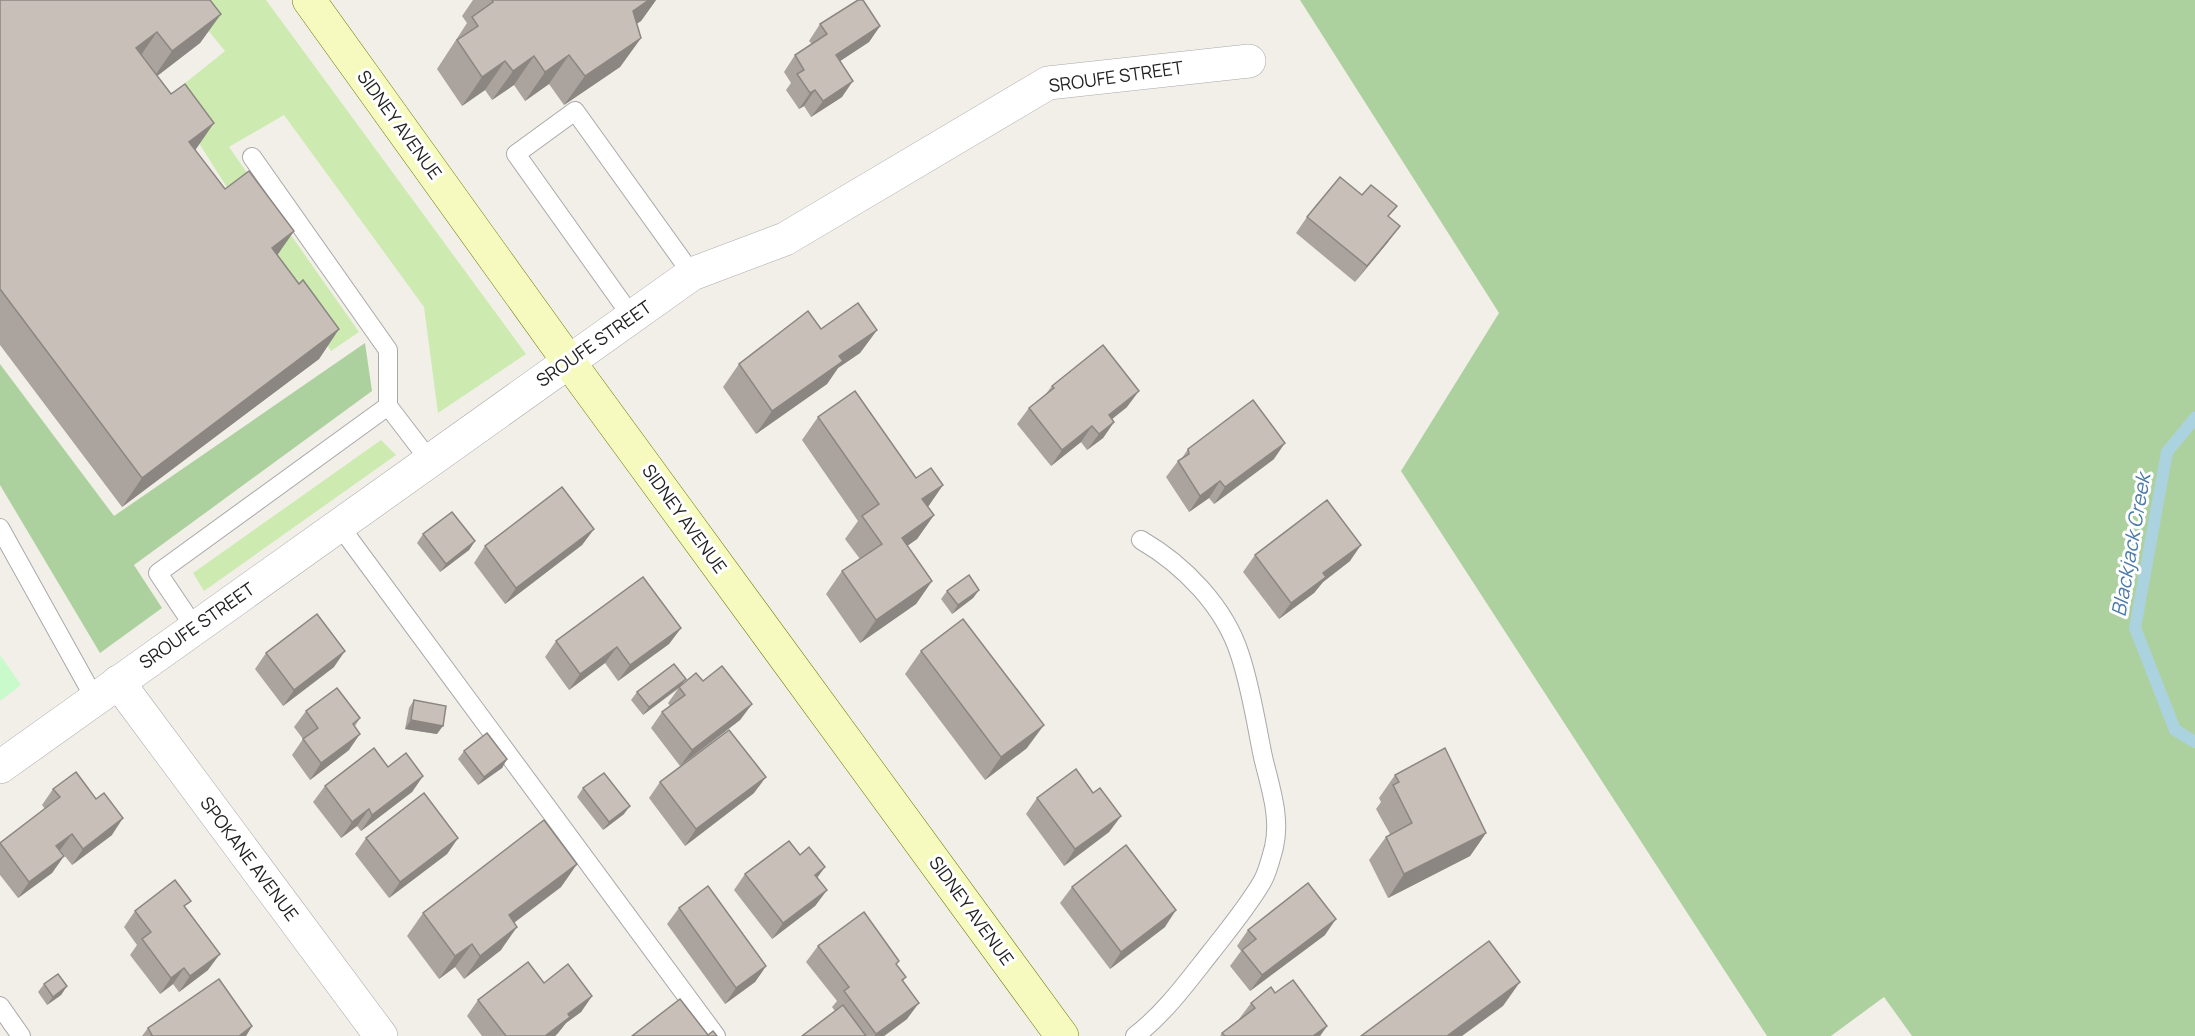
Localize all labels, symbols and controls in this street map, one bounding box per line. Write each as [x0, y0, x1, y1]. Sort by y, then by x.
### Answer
street label: SROUFE STREET [1047, 55, 1185, 97]
street label: SIDNEY AVENUE [352, 65, 448, 184]
street label: SROUFE STREET [531, 294, 656, 392]
street label: SIDNEY AVENUE [637, 459, 733, 578]
water label: Blackjack Creek [2105, 468, 2157, 619]
street label: SROUFE STREET [134, 576, 259, 674]
street label: SPOKANE AVENUE [195, 791, 304, 925]
street label: SIDNEY AVENUE [924, 851, 1020, 970]

